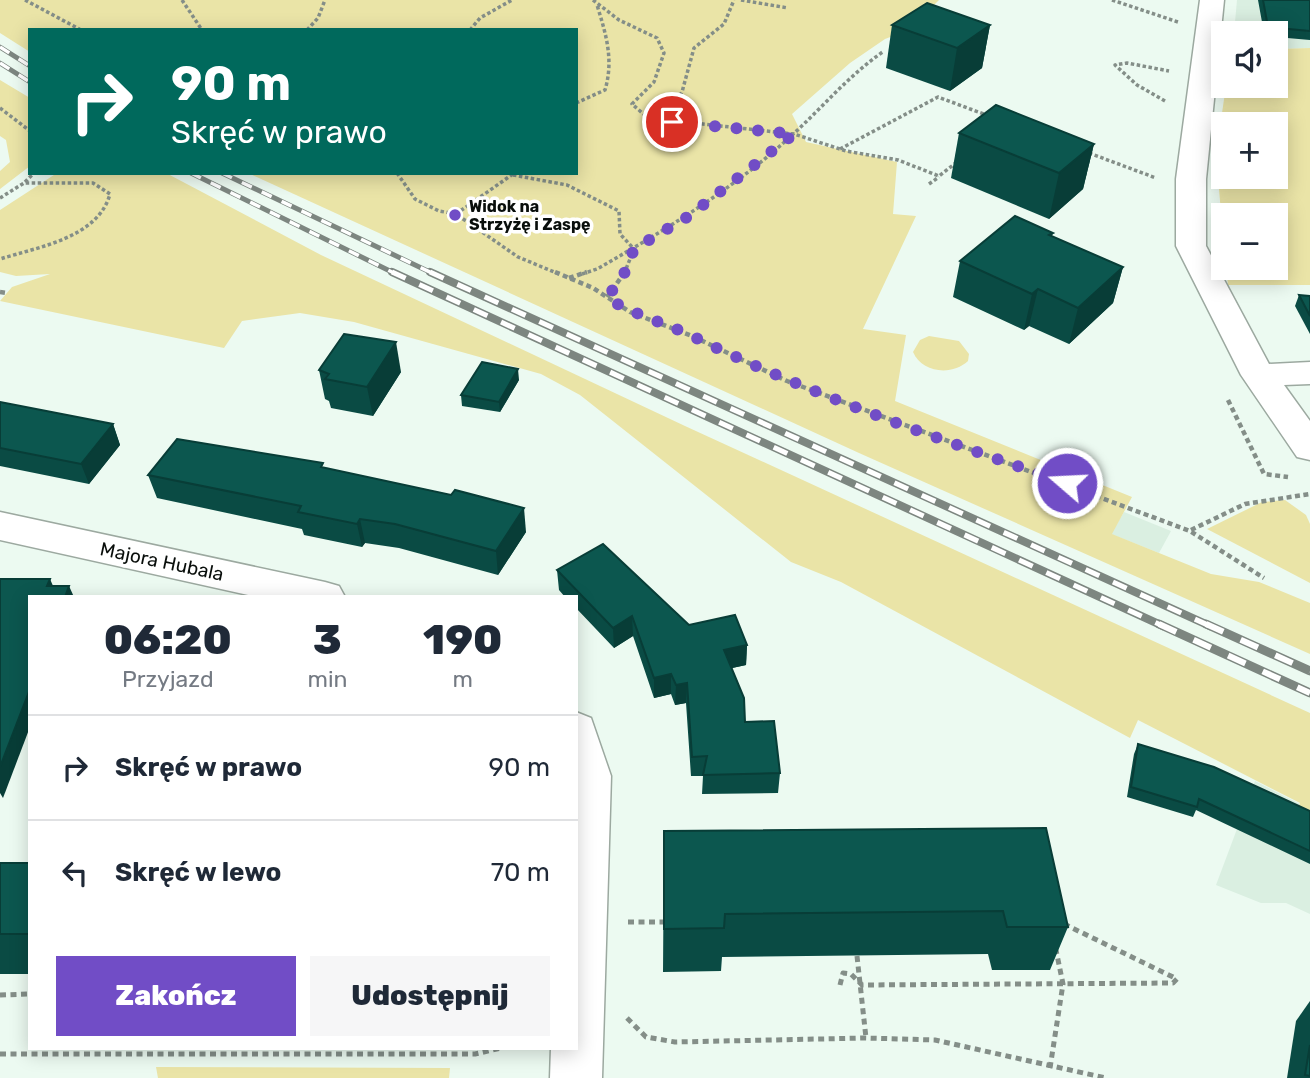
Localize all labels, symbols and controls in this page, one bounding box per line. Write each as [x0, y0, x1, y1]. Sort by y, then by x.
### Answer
map controls [1211, 21, 1288, 280]
button: sound [1211, 21, 1288, 98]
text: 90 m [171, 54, 291, 112]
icon: right [56, 56, 147, 147]
pin [642, 92, 702, 152]
icon: arrive [653, 103, 691, 141]
button: + [1211, 112, 1288, 189]
text: Skręć w prawo [171, 113, 387, 151]
place label: Widok na Strzyżę i Zaspę [469, 197, 591, 234]
button: − [1211, 203, 1288, 280]
marker: Widok na Strzyżę i Zaspę [447, 207, 463, 223]
position arrow [1030, 446, 1104, 520]
street label: Majora Hubala [98, 537, 226, 586]
text: 06:20 [104, 615, 232, 665]
text: 3 [313, 615, 342, 665]
text: 190 [423, 615, 502, 665]
text: Przyjazd [122, 665, 214, 693]
text: min [307, 665, 347, 693]
text: m [452, 665, 473, 693]
icon: right [56, 749, 94, 787]
text: Skręć w prawo [115, 752, 302, 783]
text: 90 m [489, 752, 550, 783]
icon: left [56, 854, 94, 892]
text: Skręć w lewo [115, 857, 281, 888]
text: 70 m [491, 857, 550, 888]
button: Zakończ [56, 956, 296, 1036]
button: Udostępnij [310, 956, 550, 1036]

